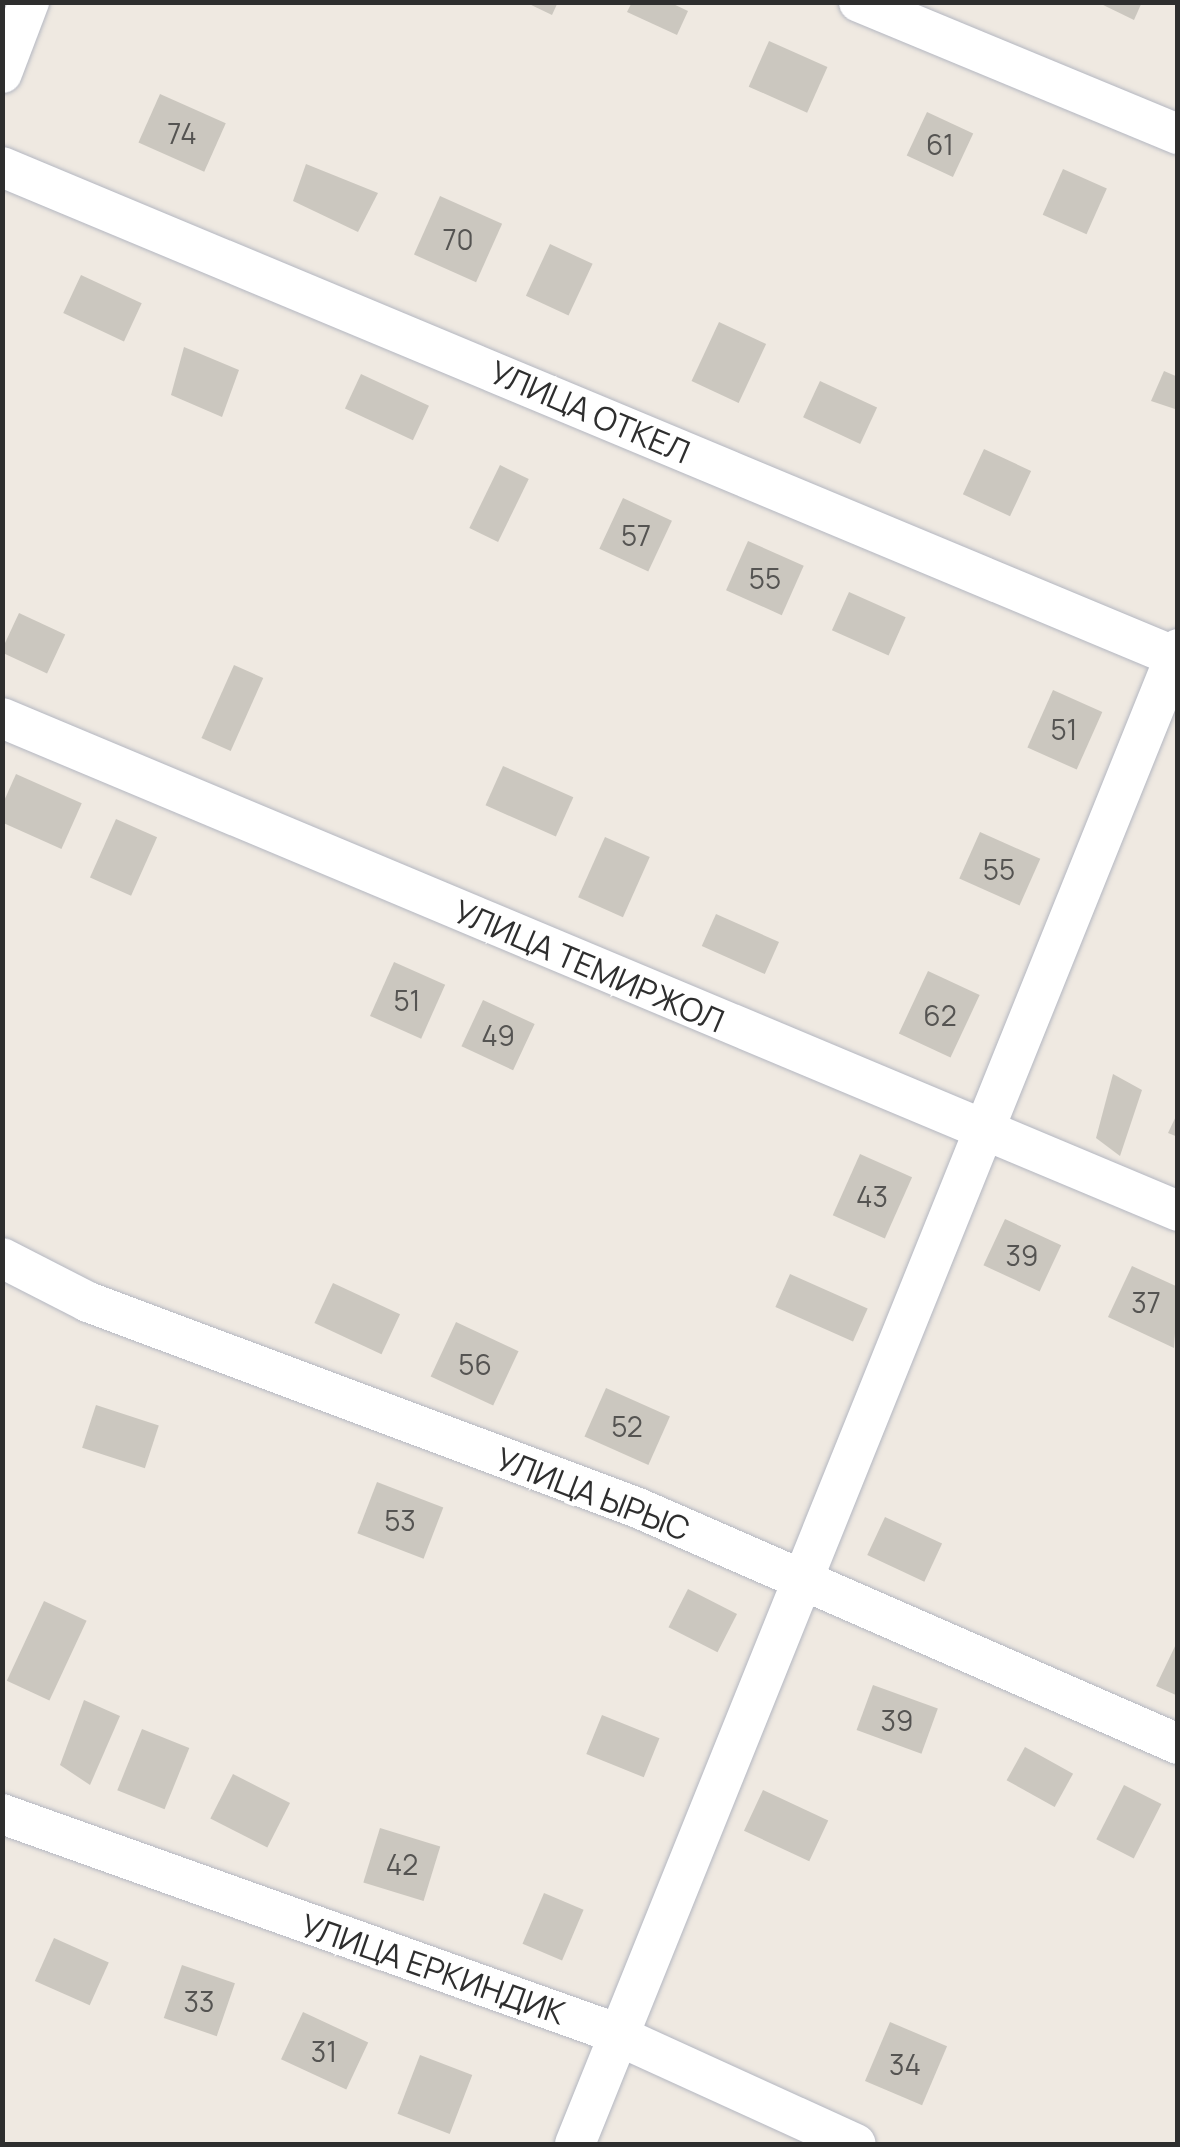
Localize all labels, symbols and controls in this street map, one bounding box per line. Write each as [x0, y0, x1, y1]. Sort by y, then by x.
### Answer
house number: 74 [167, 116, 197, 150]
house number: 61 [926, 127, 954, 161]
house number: 70 [442, 222, 474, 256]
street label: УЛИЦА ОТКЕЛ [485, 353, 695, 471]
house number: 57 [621, 518, 651, 552]
house number: 55 [749, 561, 781, 595]
house number: 51 [1050, 712, 1078, 746]
house number: 55 [983, 852, 1015, 886]
street label: УЛИЦА ТЕМИРЖОЛ [448, 892, 730, 1040]
house number: 51 [393, 983, 421, 1017]
house number: 62 [923, 998, 957, 1032]
house number: 49 [481, 1018, 515, 1052]
house number: 43 [856, 1179, 888, 1213]
house number: 39 [1006, 1238, 1038, 1272]
house number: 37 [1131, 1285, 1161, 1319]
house number: 56 [458, 1347, 492, 1381]
house number: 52 [611, 1409, 643, 1443]
street label: УЛИЦА ЫРЫС [491, 1439, 695, 1549]
house number: 53 [384, 1503, 416, 1537]
house number: 39 [881, 1703, 913, 1737]
house number: 42 [386, 1847, 418, 1881]
street label: УЛИЦА ЕРКИНДИК [296, 1906, 570, 2032]
house number: 33 [184, 1984, 214, 2018]
house number: 31 [311, 2034, 337, 2068]
house number: 34 [889, 2047, 921, 2081]

